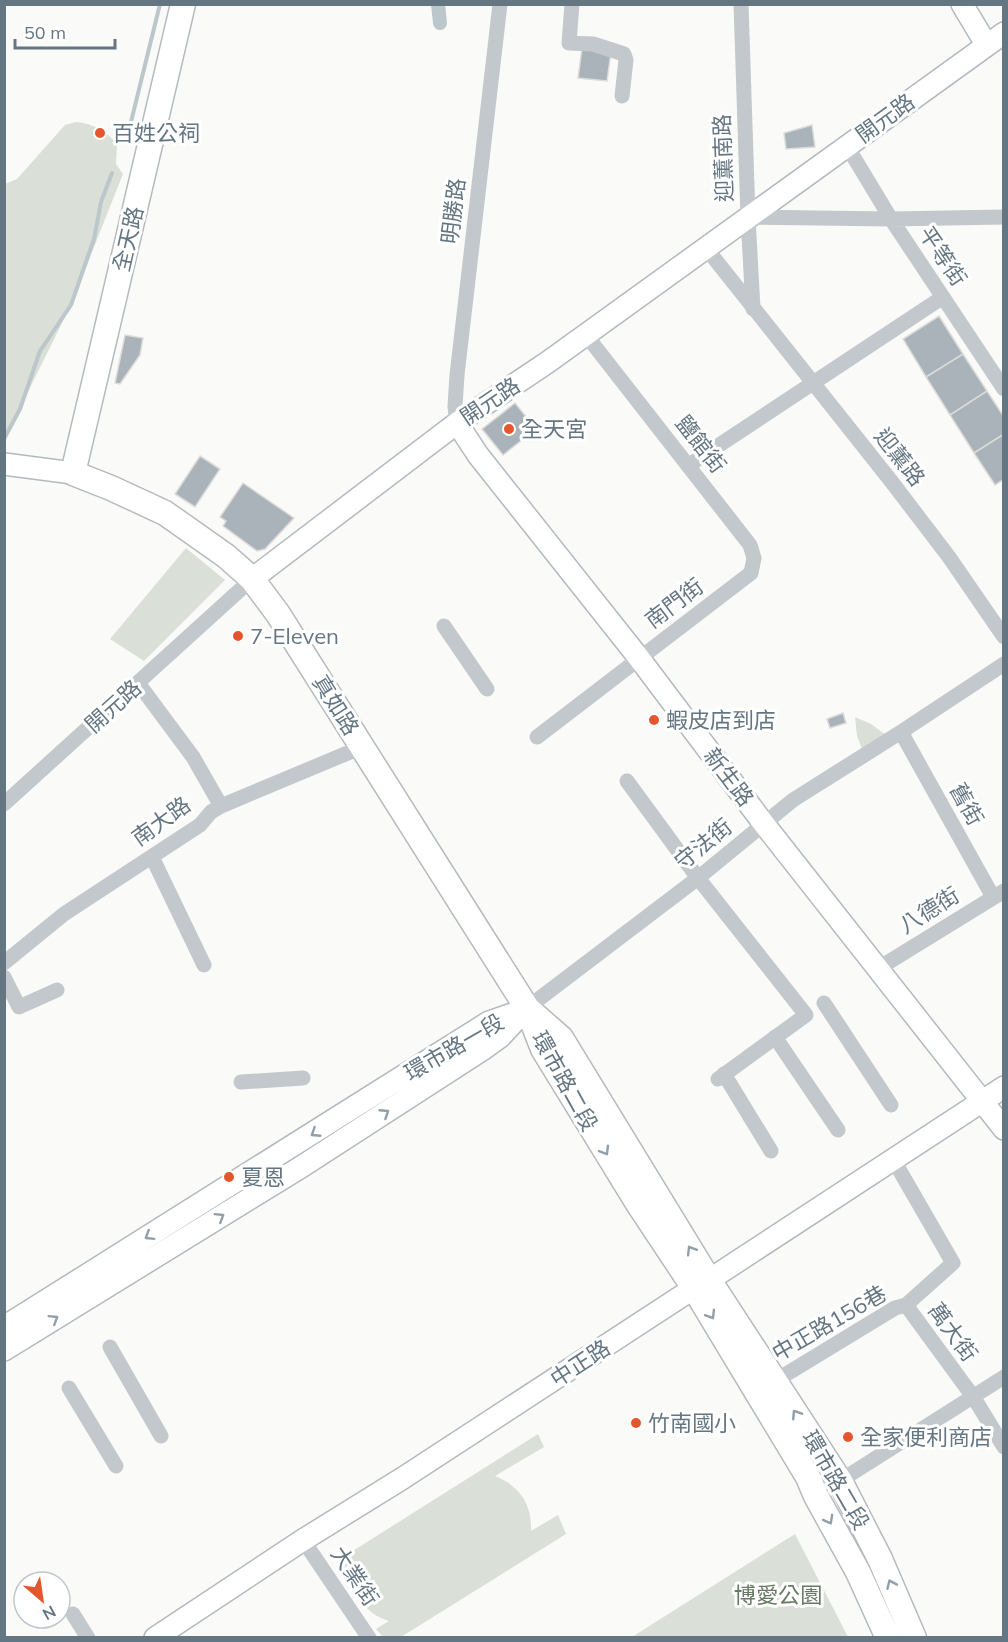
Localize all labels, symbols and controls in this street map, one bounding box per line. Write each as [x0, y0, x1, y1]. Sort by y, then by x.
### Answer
scale bar [15, 12, 116, 50]
text: 50 m [24, 21, 66, 44]
street label: 開元路 [850, 87, 920, 149]
street label: 迎薰南路 [707, 114, 739, 202]
place label: 百姓公祠 [112, 119, 200, 147]
marker: 百姓公祠 [93, 126, 107, 140]
street label: 明勝路 [435, 177, 471, 245]
street label: 全天路 [107, 204, 149, 274]
street label: 平等街 [913, 221, 973, 291]
street label: 開元路 [455, 371, 525, 431]
street label: 鹽館街 [670, 409, 732, 479]
place label: 全天宮 [521, 415, 587, 443]
marker: 全天宮 [502, 422, 516, 436]
street label: 迎薰路 [869, 422, 931, 492]
street label: 南門街 [639, 572, 709, 634]
place label: 7-Eleven [250, 622, 339, 650]
marker: 7-Eleven [231, 629, 245, 643]
street label: 真如路 [307, 670, 365, 740]
street label: 開元路 [79, 674, 147, 738]
place label: 蝦皮店到店 [666, 706, 776, 734]
marker: 蝦皮店到店 [647, 713, 661, 727]
street label: 新生路 [698, 742, 760, 812]
street label: 舊街 [944, 778, 990, 830]
street label: 南大路 [126, 790, 196, 852]
street label: 守法街 [669, 812, 737, 876]
street label: 八德街 [894, 881, 964, 939]
street label: 環市路一段 [399, 1007, 509, 1087]
street label: 環市路二段 [526, 1026, 604, 1136]
one-way arrow [379, 1108, 389, 1120]
one-way arrow [310, 1126, 321, 1137]
one-way arrow [598, 1145, 609, 1156]
place label: 夏恩 [241, 1163, 285, 1191]
marker: 夏恩 [222, 1170, 236, 1184]
one-way arrow [214, 1212, 224, 1224]
one-way arrow [145, 1229, 155, 1241]
one-way arrow [686, 1246, 698, 1256]
street label: 中正路156巷 [767, 1279, 891, 1367]
street label: 萬大街 [922, 1297, 984, 1367]
one-way arrow [704, 1309, 715, 1319]
one-way arrow [48, 1315, 58, 1327]
street label: 中正路 [545, 1333, 615, 1393]
place label: 竹南國小 [648, 1409, 736, 1437]
one-way arrow [792, 1410, 804, 1420]
marker: 竹南國小 [629, 1416, 643, 1430]
place label: 全家便利商店 [860, 1423, 992, 1451]
street label: 環市路二段 [796, 1425, 876, 1535]
marker: 全家便利商店 [841, 1430, 855, 1444]
one-way arrow [822, 1514, 834, 1524]
street label: 大業街 [325, 1541, 385, 1611]
north arrow [12, 1570, 72, 1630]
one-way arrow [886, 1579, 898, 1590]
park label: 博愛公園 [734, 1581, 822, 1609]
text: N [39, 1601, 59, 1625]

